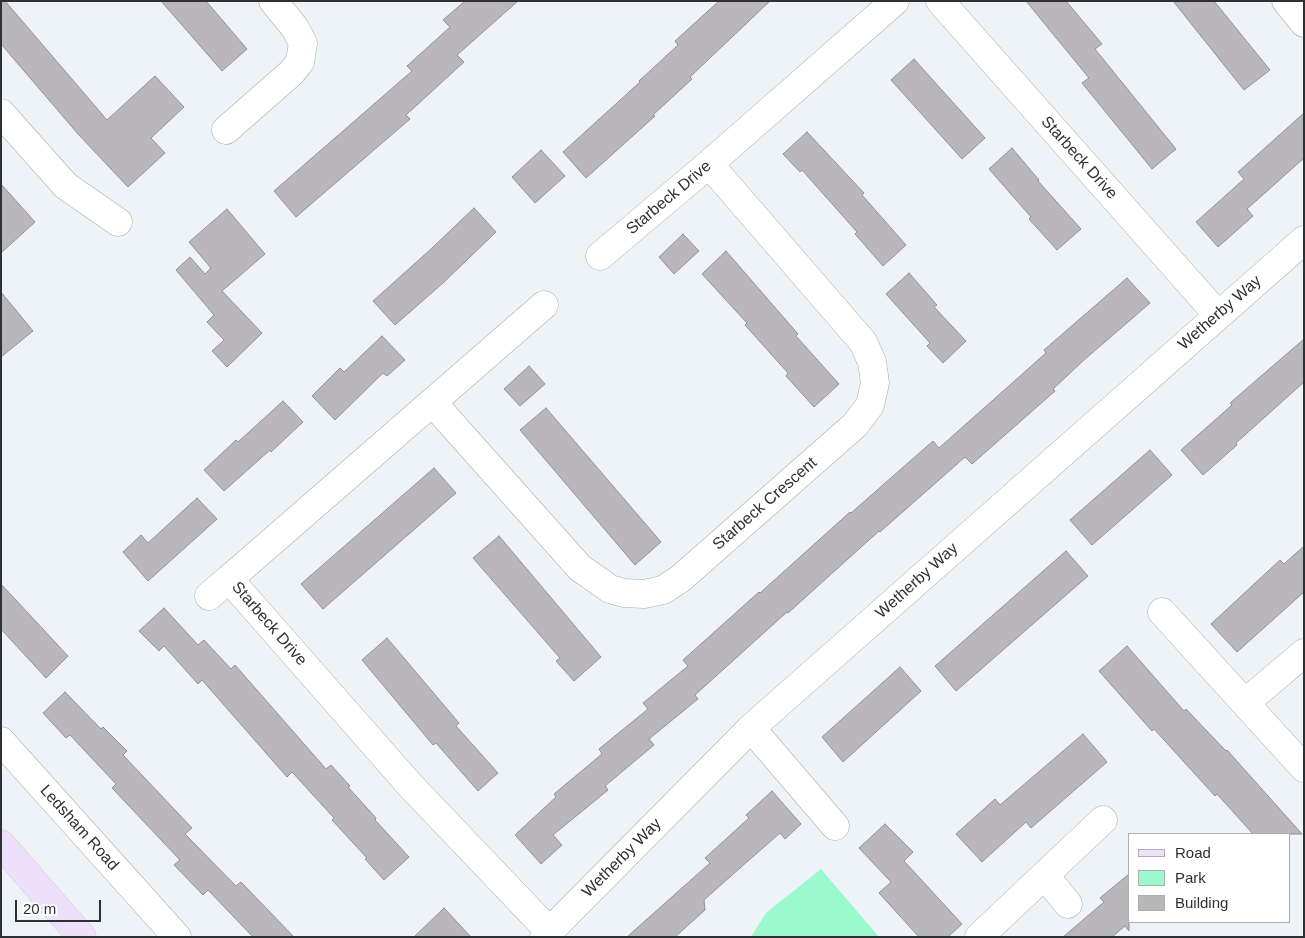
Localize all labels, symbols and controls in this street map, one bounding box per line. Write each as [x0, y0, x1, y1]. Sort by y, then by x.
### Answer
street label: Starbeck Drive [1037, 113, 1121, 203]
street label: Starbeck Drive [623, 157, 715, 239]
street label: Wetherby Way [1174, 272, 1266, 354]
street label: Starbeck Crescent [709, 454, 821, 554]
street label: Wetherby Way [872, 539, 962, 623]
street label: Starbeck Drive [227, 578, 311, 670]
street label: Ledsham Road [36, 781, 122, 875]
street label: Wetherby Way [578, 814, 666, 902]
legend [1128, 833, 1290, 923]
text: Road [1175, 844, 1211, 861]
text: Park [1175, 869, 1206, 886]
scale bar [18, 890, 104, 922]
text: Building [1175, 894, 1228, 911]
text: 20 m [23, 900, 56, 917]

